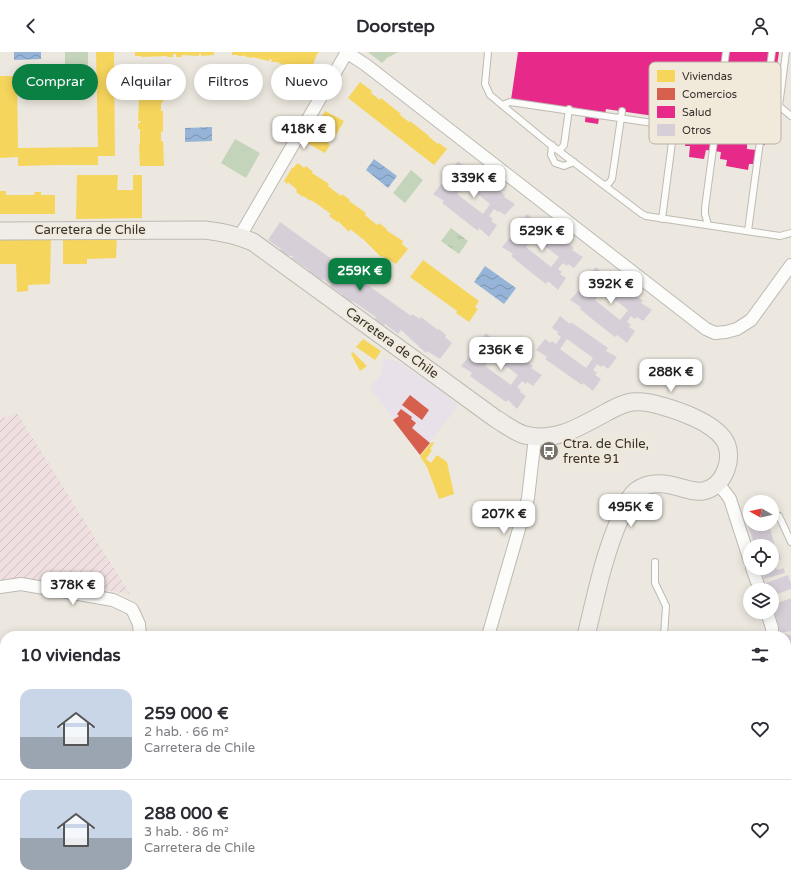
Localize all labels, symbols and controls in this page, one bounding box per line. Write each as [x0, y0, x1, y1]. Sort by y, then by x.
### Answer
icon: back [20, 15, 42, 37]
text: Doorstep [356, 15, 435, 37]
icon: person [749, 15, 771, 37]
legend [649, 62, 781, 144]
chip: Comprar [12, 64, 98, 100]
chip: Alquilar [106, 64, 186, 100]
chip: Filtros [194, 64, 263, 100]
chip: Nuevo [271, 64, 342, 100]
text: Viviendas [682, 70, 732, 83]
text: Comercios [682, 88, 737, 101]
text: Salud [682, 106, 711, 119]
pin: 418K € [271, 116, 337, 150]
text: 418K € [281, 121, 327, 137]
text: Otros [682, 124, 711, 137]
pin: 339K € [441, 165, 507, 199]
text: 339K € [451, 170, 497, 186]
pin: 529K € [509, 218, 575, 252]
street label: Carretera de Chile [34, 222, 146, 238]
text: 529K € [519, 223, 565, 239]
pin: 259K € [327, 258, 393, 292]
text: 259K € [337, 263, 383, 279]
pin: 392K € [578, 271, 644, 305]
text: 392K € [588, 276, 634, 292]
street label: Carretera de Chile [342, 304, 442, 382]
pin: 236K € [468, 337, 534, 371]
text: 236K € [478, 342, 524, 358]
pin: 288K € [638, 359, 704, 393]
text: 288K € [648, 364, 694, 380]
place label: Ctra. de Chile, frente 91 [563, 436, 649, 467]
bus stop icon: Ctra. de Chile, frente 91 [538, 440, 560, 462]
pin: 495K € [598, 494, 664, 528]
north arrow [743, 495, 779, 531]
map controls [743, 495, 779, 619]
text: 495K € [608, 499, 654, 515]
pin: 207K € [471, 501, 537, 535]
text: 207K € [481, 506, 527, 522]
button: locate [743, 539, 779, 575]
pin: 378K € [40, 572, 106, 606]
text: 378K € [50, 577, 96, 593]
button: layers [743, 583, 779, 619]
icon: filters [749, 644, 771, 666]
text: 10 viviendas [20, 645, 121, 666]
text: 259 000 € [144, 703, 229, 724]
icon: home [52, 705, 100, 753]
icon: heart [749, 718, 771, 740]
text: 2 hab. · 66 m² [144, 724, 229, 740]
text: Carretera de Chile [144, 740, 255, 756]
text: 288 000 € [144, 803, 229, 824]
icon: home [52, 806, 100, 854]
icon: heart [749, 819, 771, 841]
text: 3 hab. · 86 m² [144, 824, 229, 840]
text: Carretera de Chile [144, 840, 255, 856]

